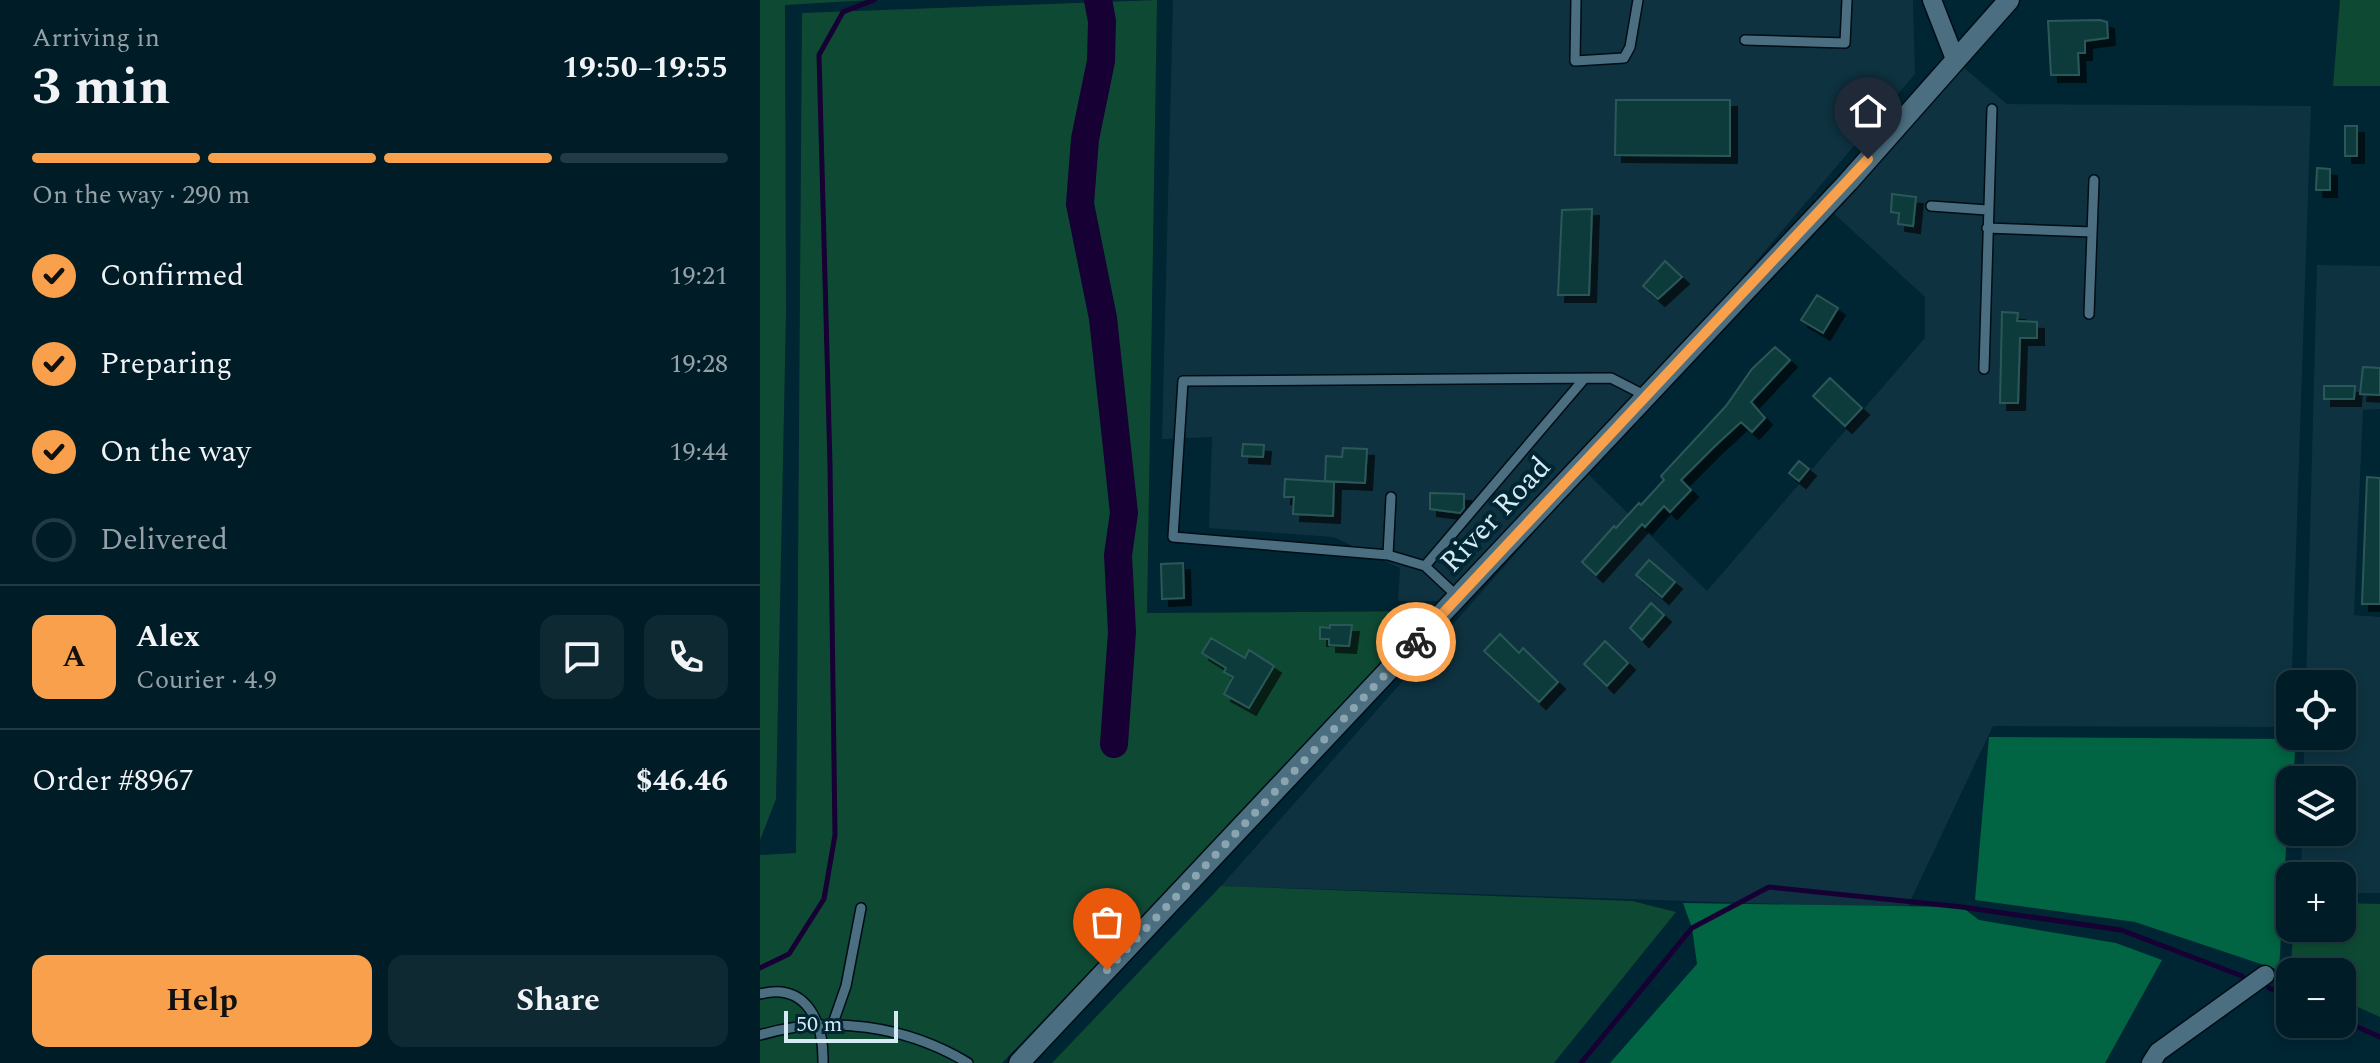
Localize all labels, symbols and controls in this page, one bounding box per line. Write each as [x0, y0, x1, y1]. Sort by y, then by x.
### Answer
text: Arriving in [32, 18, 160, 58]
text: 19:50–19:55 [562, 45, 728, 91]
text: 3 min [32, 48, 170, 127]
pin [1834, 77, 1902, 159]
icon: home [1846, 89, 1890, 133]
text: On the way · 290 m [32, 175, 250, 215]
text: Confirmed [100, 253, 244, 299]
icon: check [32, 254, 76, 298]
text: 19:21 [669, 256, 728, 296]
text: Preparing [100, 341, 232, 387]
icon: check [32, 342, 76, 386]
text: 19:28 [669, 344, 728, 384]
text: On the way [100, 429, 251, 475]
icon: check [32, 430, 76, 474]
text: 19:44 [669, 432, 728, 472]
street label: River Road [1429, 446, 1562, 583]
text: Delivered [100, 517, 228, 563]
courier [1376, 602, 1456, 682]
text: Alex [136, 614, 200, 660]
button: chat [540, 615, 624, 699]
button: phone [644, 615, 728, 699]
icon: bike [1394, 620, 1438, 664]
text: A [62, 634, 86, 680]
text: Courier · 4.9 [136, 660, 277, 700]
map controls [2276, 670, 2356, 1038]
button: locate [2276, 670, 2356, 750]
text: Order #8967 [32, 758, 194, 804]
text: $46.46 [636, 758, 728, 804]
button: layers [2276, 766, 2356, 846]
button: + [2276, 862, 2356, 942]
pin [1073, 888, 1141, 970]
icon: bag [1085, 900, 1129, 944]
button: Help [32, 955, 372, 1047]
button: Share [388, 955, 728, 1047]
button: − [2276, 958, 2356, 1038]
scale bar [784, 1007, 898, 1043]
text: 50 m [796, 1008, 842, 1041]

